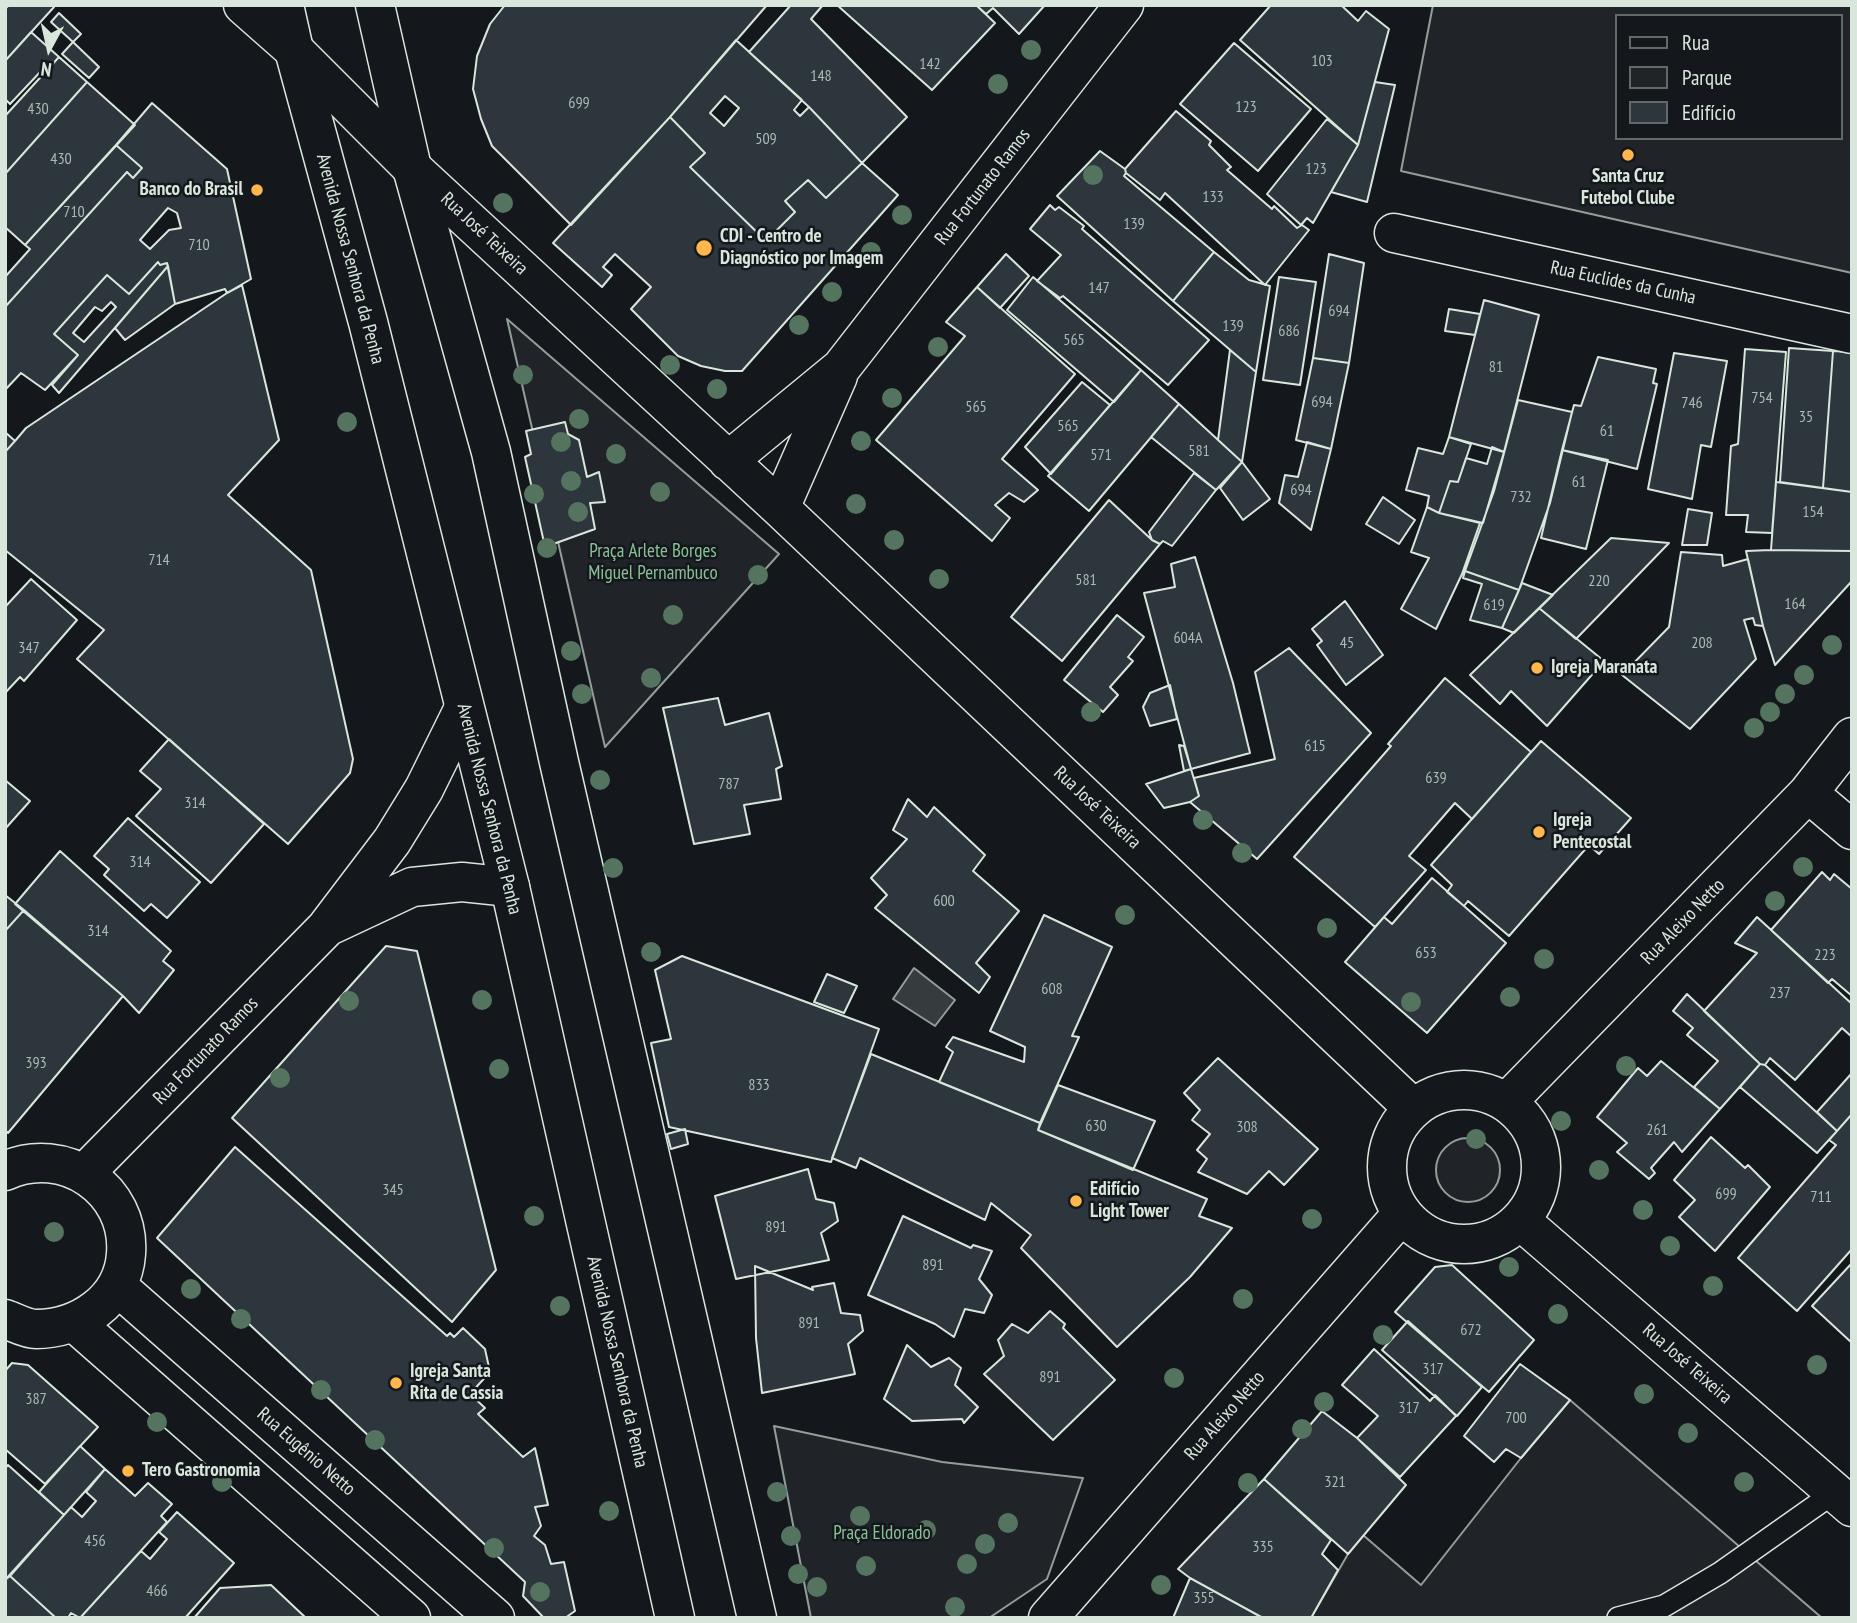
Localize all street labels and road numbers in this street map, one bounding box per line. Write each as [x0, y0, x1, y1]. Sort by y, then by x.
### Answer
street label: Rua Fortunato Ramos [931, 124, 1035, 250]
street label: Avenida Nossa Senhora da Penha [311, 151, 389, 367]
street label: Rua José Teixeira [436, 188, 532, 280]
street label: Rua Euclides da Cunha [1548, 256, 1698, 310]
street label: Avenida Nossa Senhora da Penha [452, 701, 526, 917]
street label: Rua José Teixeira [1049, 762, 1145, 854]
street label: Rua Aleixo Netto [1636, 874, 1730, 970]
street label: Rua Fortunato Ramos [149, 992, 263, 1110]
street label: Avenida Nossa Senhora da Penha [582, 1254, 652, 1470]
street label: Rua José Teixeira [1638, 1319, 1736, 1409]
street label: Rua Aleixo Netto [1180, 1367, 1270, 1465]
street label: Rua Eugênio Netto [252, 1403, 360, 1501]

